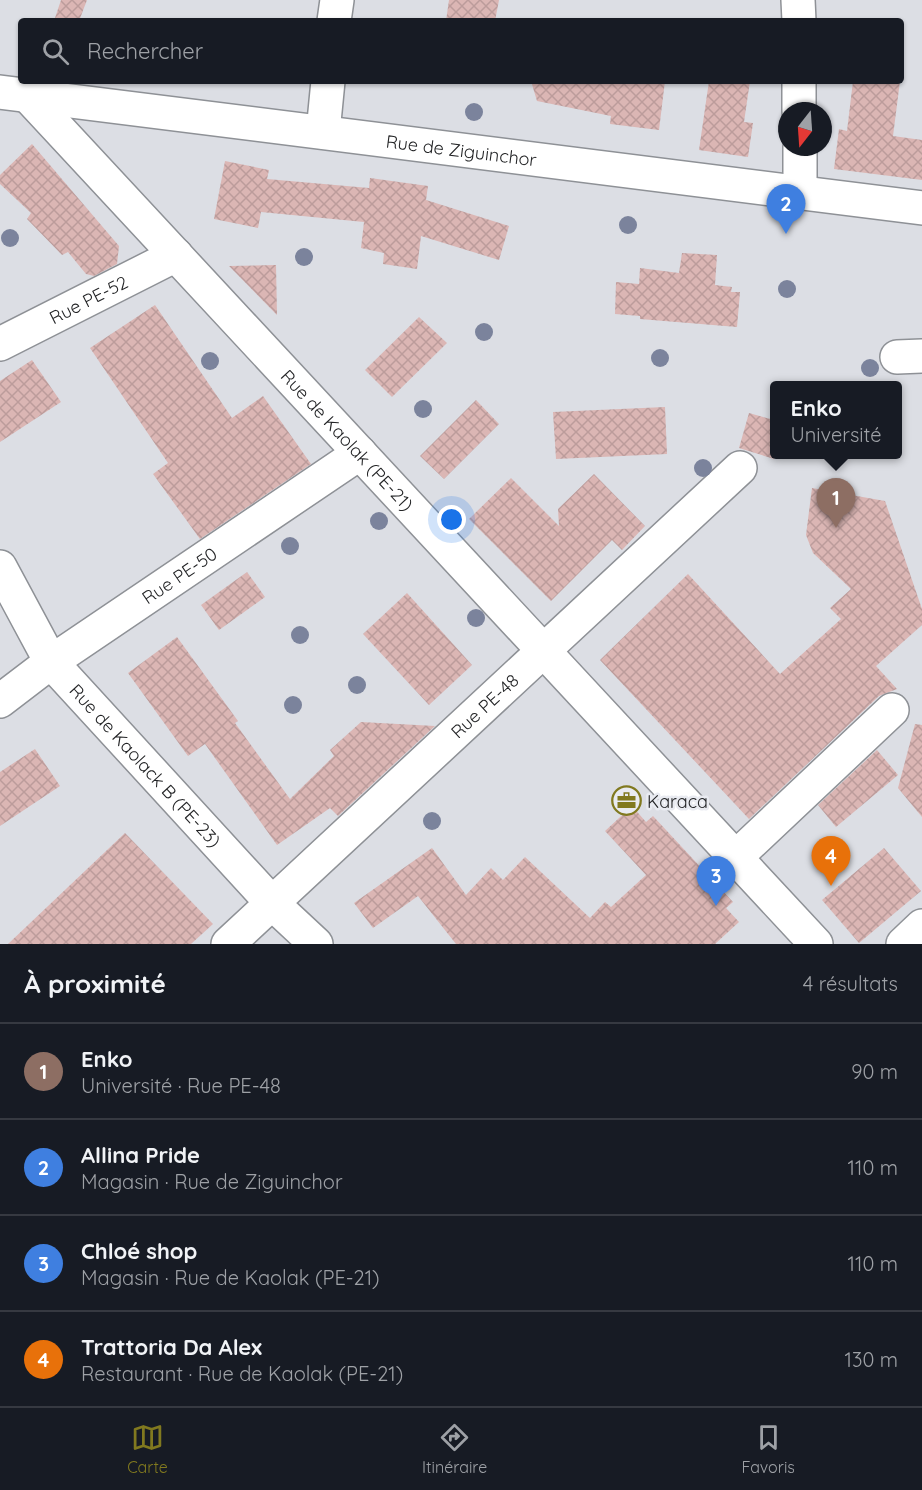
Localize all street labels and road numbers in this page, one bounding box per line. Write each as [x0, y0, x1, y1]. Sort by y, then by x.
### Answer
street label: Rue de Ziguinchor [385, 129, 538, 171]
street label: Rue PE-52 [45, 270, 131, 329]
street label: Rue de Kaolak (PE-21) [276, 364, 419, 516]
street label: Rue PE-50 [137, 542, 221, 609]
street label: Rue PE-48 [446, 669, 523, 743]
street label: Rue de Kaolack B (PE-23) [65, 679, 226, 852]

